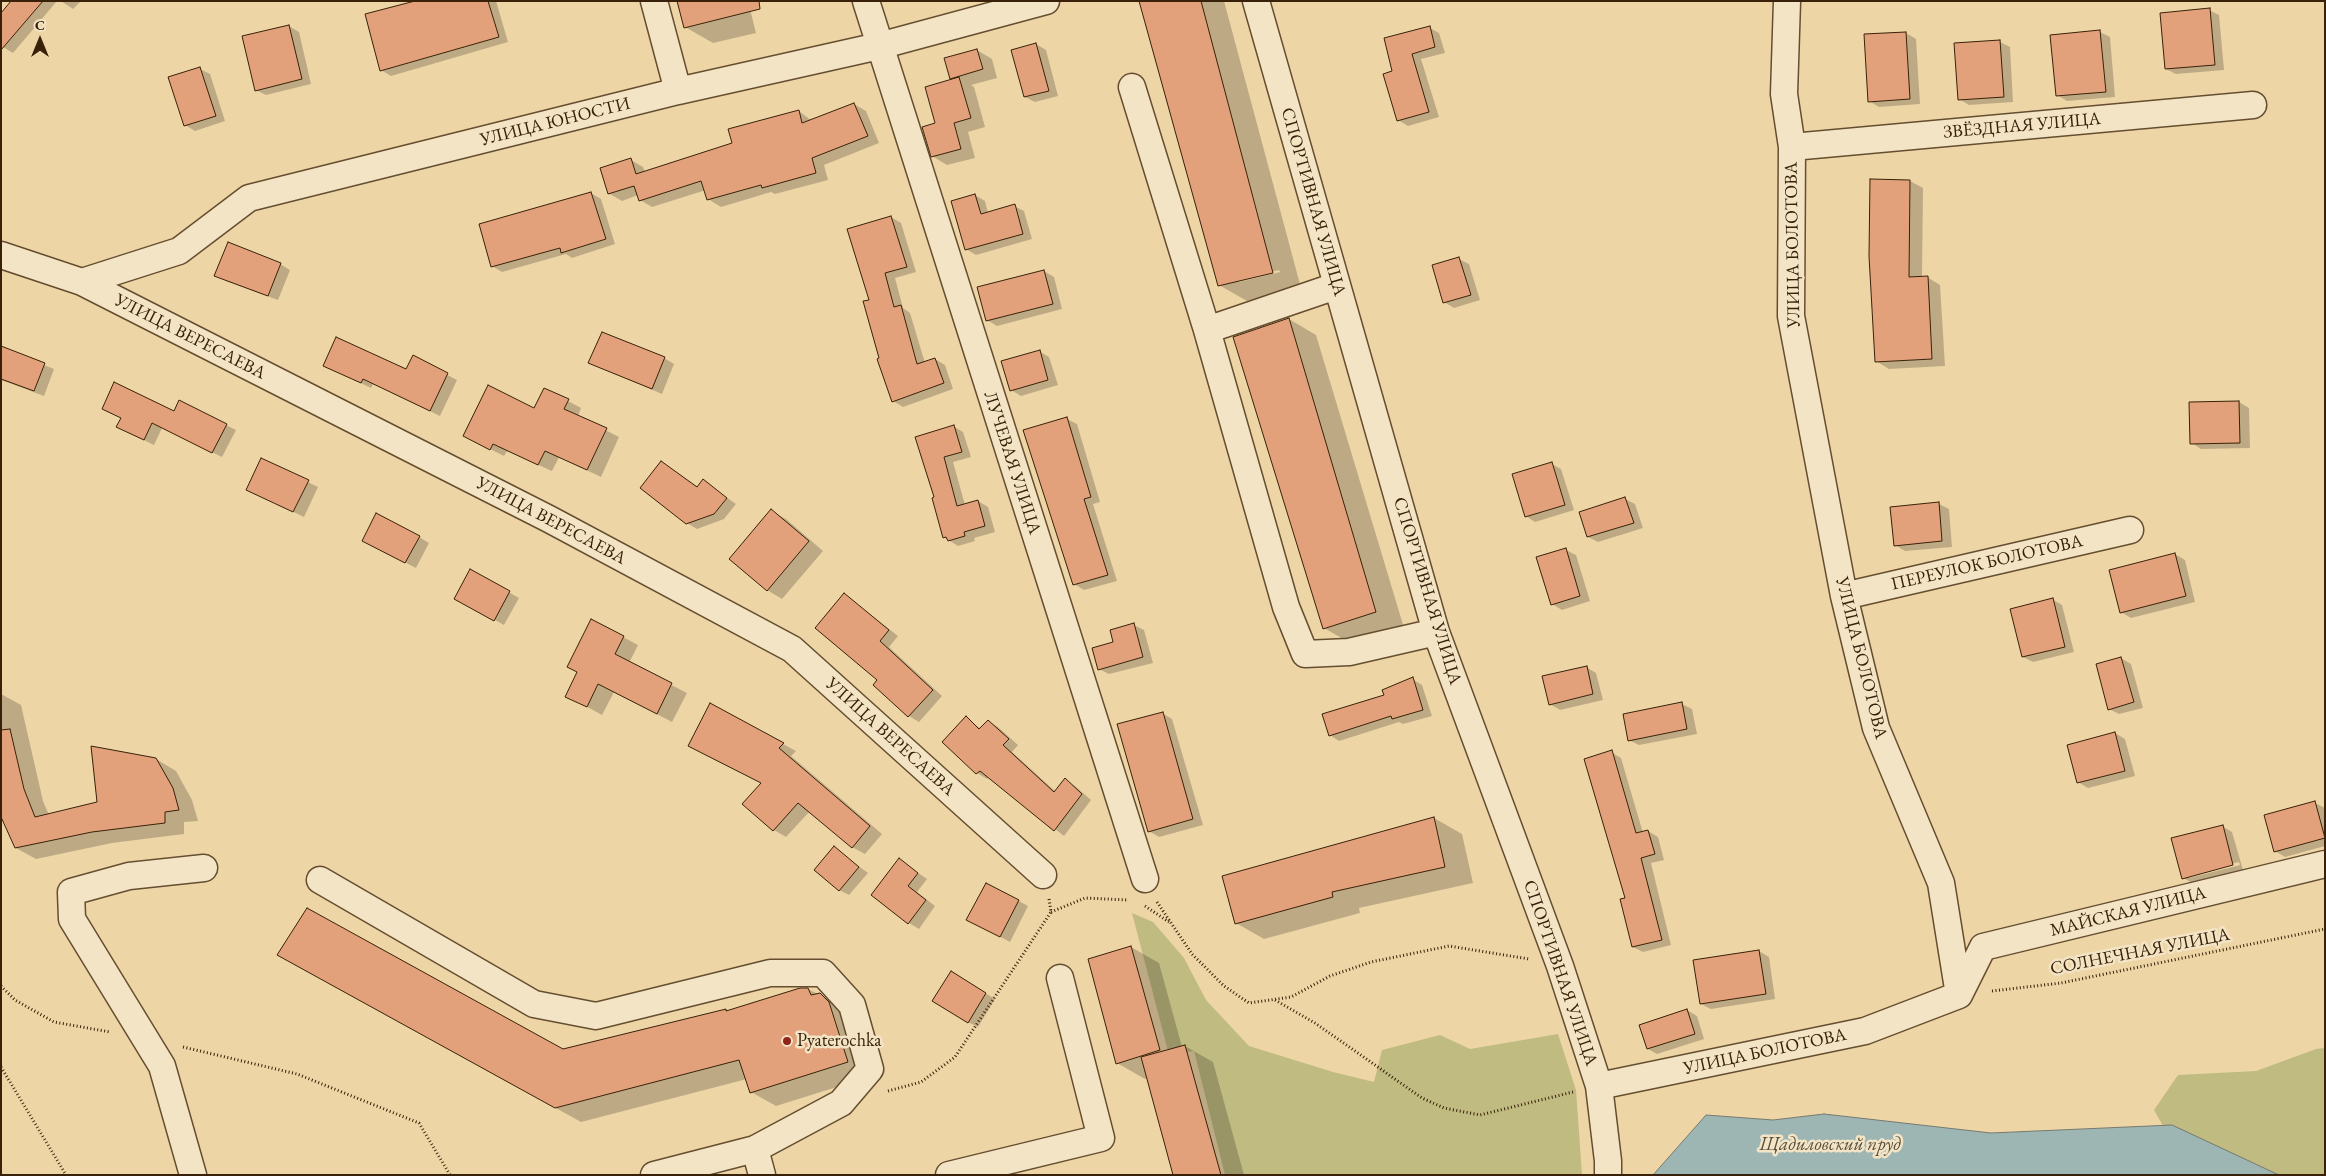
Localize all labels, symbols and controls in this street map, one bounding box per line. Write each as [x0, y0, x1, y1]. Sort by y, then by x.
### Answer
north arrow [15, 15, 65, 65]
text: С [35, 16, 45, 34]
street label: УЛИЦА ЮНОСТИ [478, 93, 632, 151]
street label: СПОРТИВНАЯ УЛИЦА [1276, 105, 1350, 299]
street label: ЗВЁЗДНАЯ УЛИЦА [1942, 108, 2102, 144]
street label: УЛИЦА БОЛОТОВА [1781, 162, 1805, 328]
street label: УЛИЦА ВЕРЕСАЕВА [111, 290, 269, 384]
street label: ЛУЧЕВАЯ УЛИЦА [979, 389, 1045, 537]
street label: УЛИЦА ВЕРЕСАЕВА [472, 472, 630, 570]
street label: СПОРТИВНАЯ УЛИЦА [1388, 495, 1466, 687]
street label: ПЕРЕУЛОК БОЛОТОВА [1889, 530, 2085, 596]
street label: УЛИЦА БОЛОТОВА [1830, 575, 1892, 741]
street label: УЛИЦА ВЕРЕСАЕВА [821, 673, 959, 801]
street label: СПОРТИВНАЯ УЛИЦА [1518, 877, 1602, 1069]
street label: МАЙСКАЯ УЛИЦА [2048, 882, 2208, 942]
street label: СОЛНЕЧНАЯ УЛИЦА [2048, 924, 2232, 980]
street label: УЛИЦА БОЛОТОВА [1681, 1024, 1849, 1080]
place label: Pyaterochka [797, 1030, 882, 1052]
marker: Pyaterochka [781, 1035, 793, 1047]
water label: Щадиловский пруд [1759, 1134, 1901, 1156]

